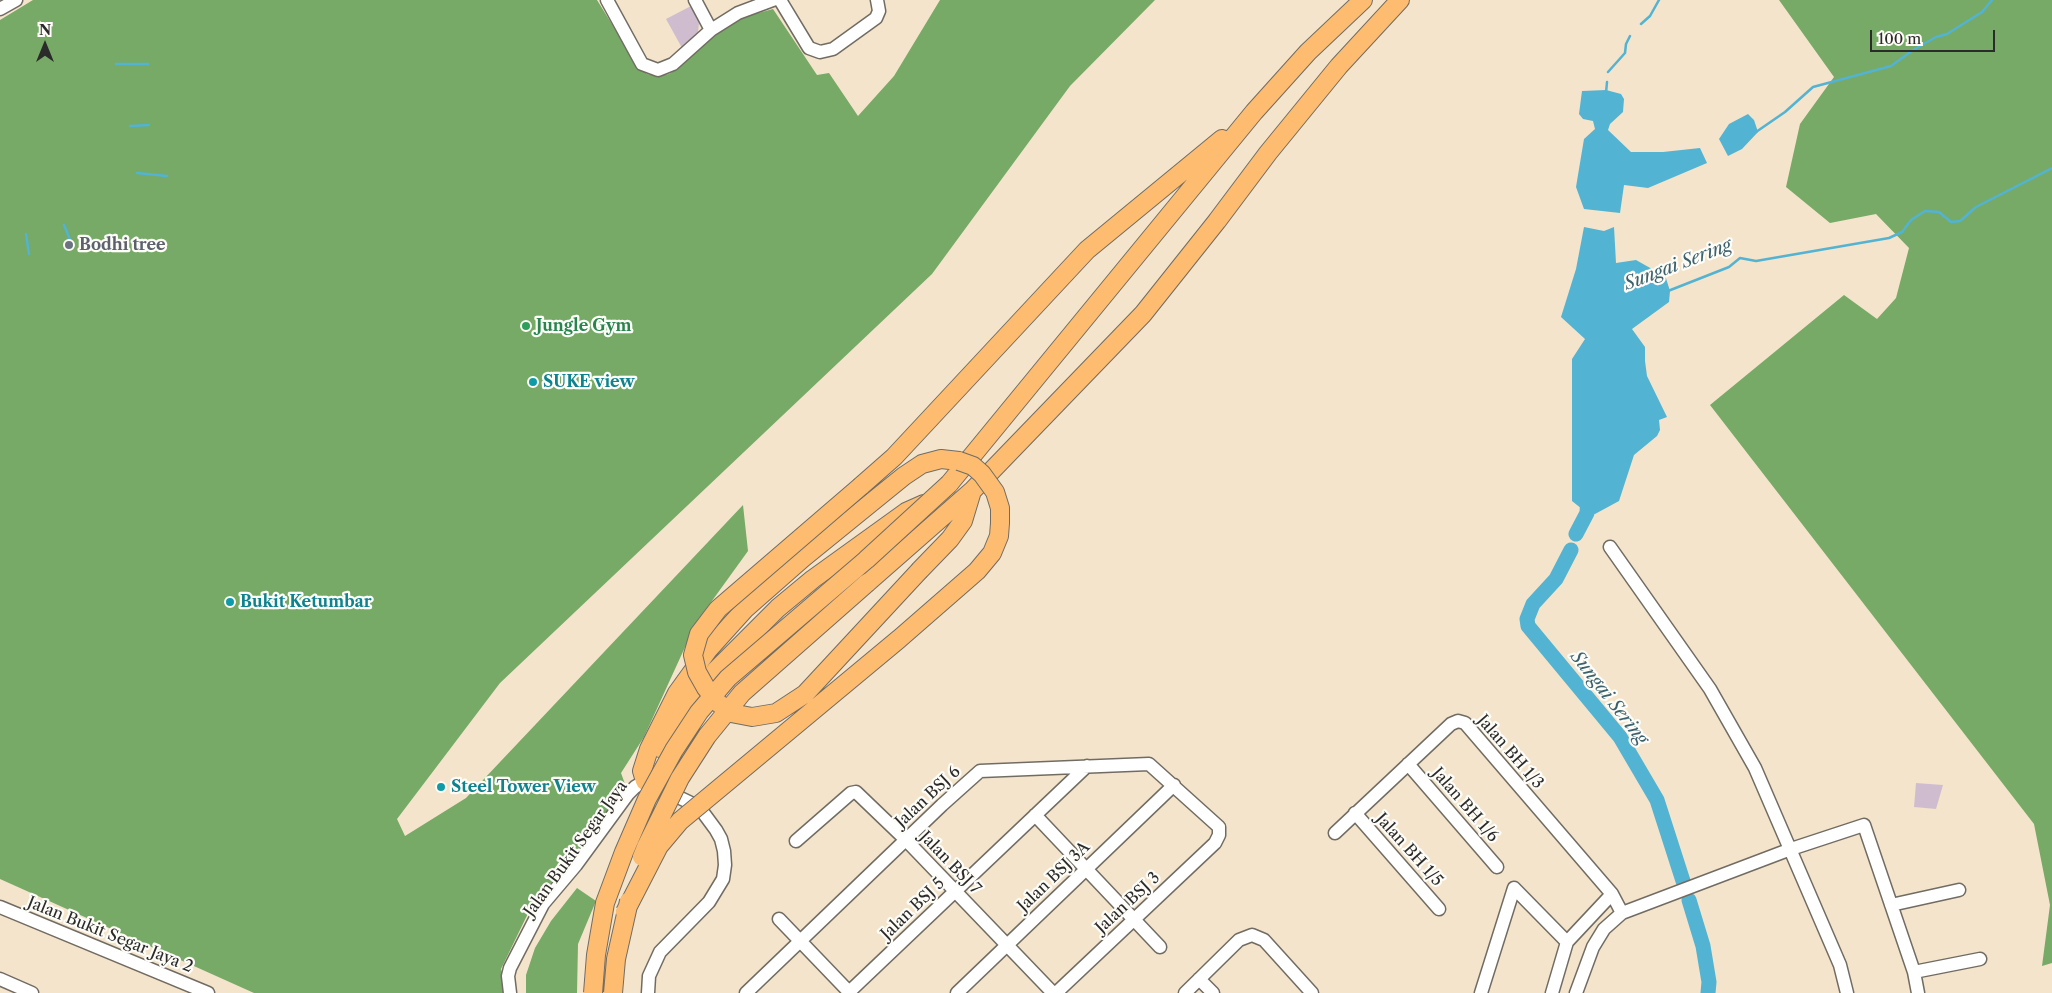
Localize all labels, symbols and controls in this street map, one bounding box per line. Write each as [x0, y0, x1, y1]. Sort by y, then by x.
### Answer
north arrow [20, 20, 70, 70]
scale bar [1872, 20, 1997, 52]
text: N [39, 21, 51, 39]
text: 100 m [1878, 29, 1921, 48]
place label: Bodhi tree [79, 235, 166, 255]
water label: Sungai Sering [1621, 235, 1735, 295]
marker: Bodhi tree [63, 239, 75, 251]
place label: Jungle Gym [536, 316, 631, 336]
marker: Jungle Gym [520, 320, 532, 332]
place label: SUKE view [543, 372, 635, 392]
marker: SUKE view [527, 376, 539, 388]
place label: Bukit Ketumbar [240, 592, 372, 612]
marker: Bukit Ketumbar [224, 596, 236, 608]
water label: Sungai Sering [1566, 647, 1652, 749]
street label: Jalan BH 1/3 [1473, 711, 1547, 793]
street label: Jalan BSJ 6 [892, 762, 964, 832]
street label: Jalan BH 1/6 [1428, 764, 1502, 846]
place label: Steel Tower View [451, 777, 596, 797]
street label: Jalan Bukit Segar Jaya [520, 777, 632, 921]
marker: Steel Tower View [435, 781, 447, 793]
street label: Jalan BH 1/5 [1371, 810, 1447, 890]
street label: Jalan BSJ 7 [915, 828, 985, 898]
street label: Jalan BSJ 3A [1014, 838, 1094, 916]
street label: Jalan BSJ 3 [1092, 868, 1164, 938]
street label: Jalan BSJ 5 [877, 874, 949, 944]
street label: Jalan Bukit Segar Jaya 2 [25, 893, 195, 977]

